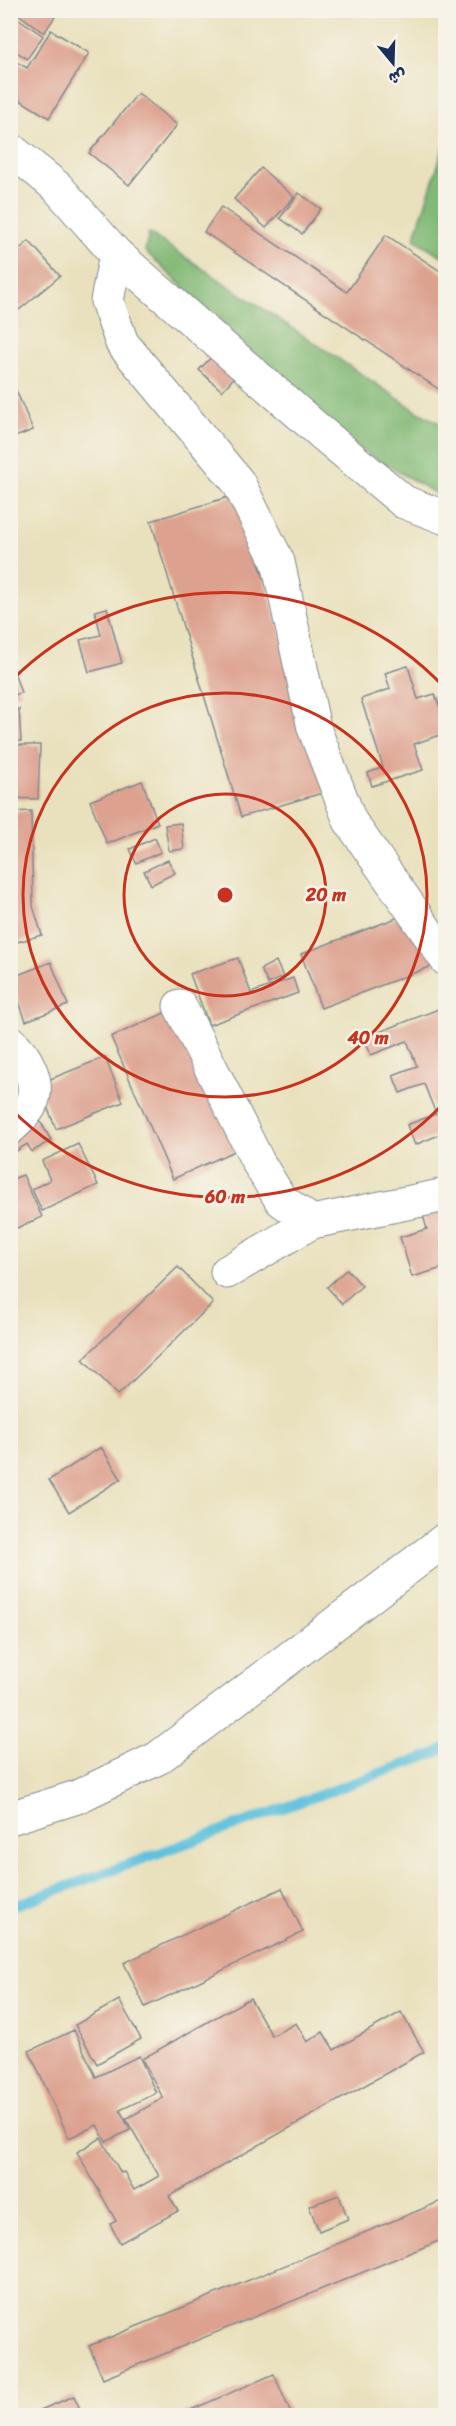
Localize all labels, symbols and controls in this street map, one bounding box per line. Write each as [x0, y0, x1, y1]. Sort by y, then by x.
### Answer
north arrow [363, 33, 423, 93]
text: ش [385, 60, 411, 93]
text: 20 m [305, 879, 346, 911]
centre of rings [215, 885, 235, 905]
text: 40 m [346, 1022, 389, 1054]
text: 60 m [204, 1181, 245, 1213]

